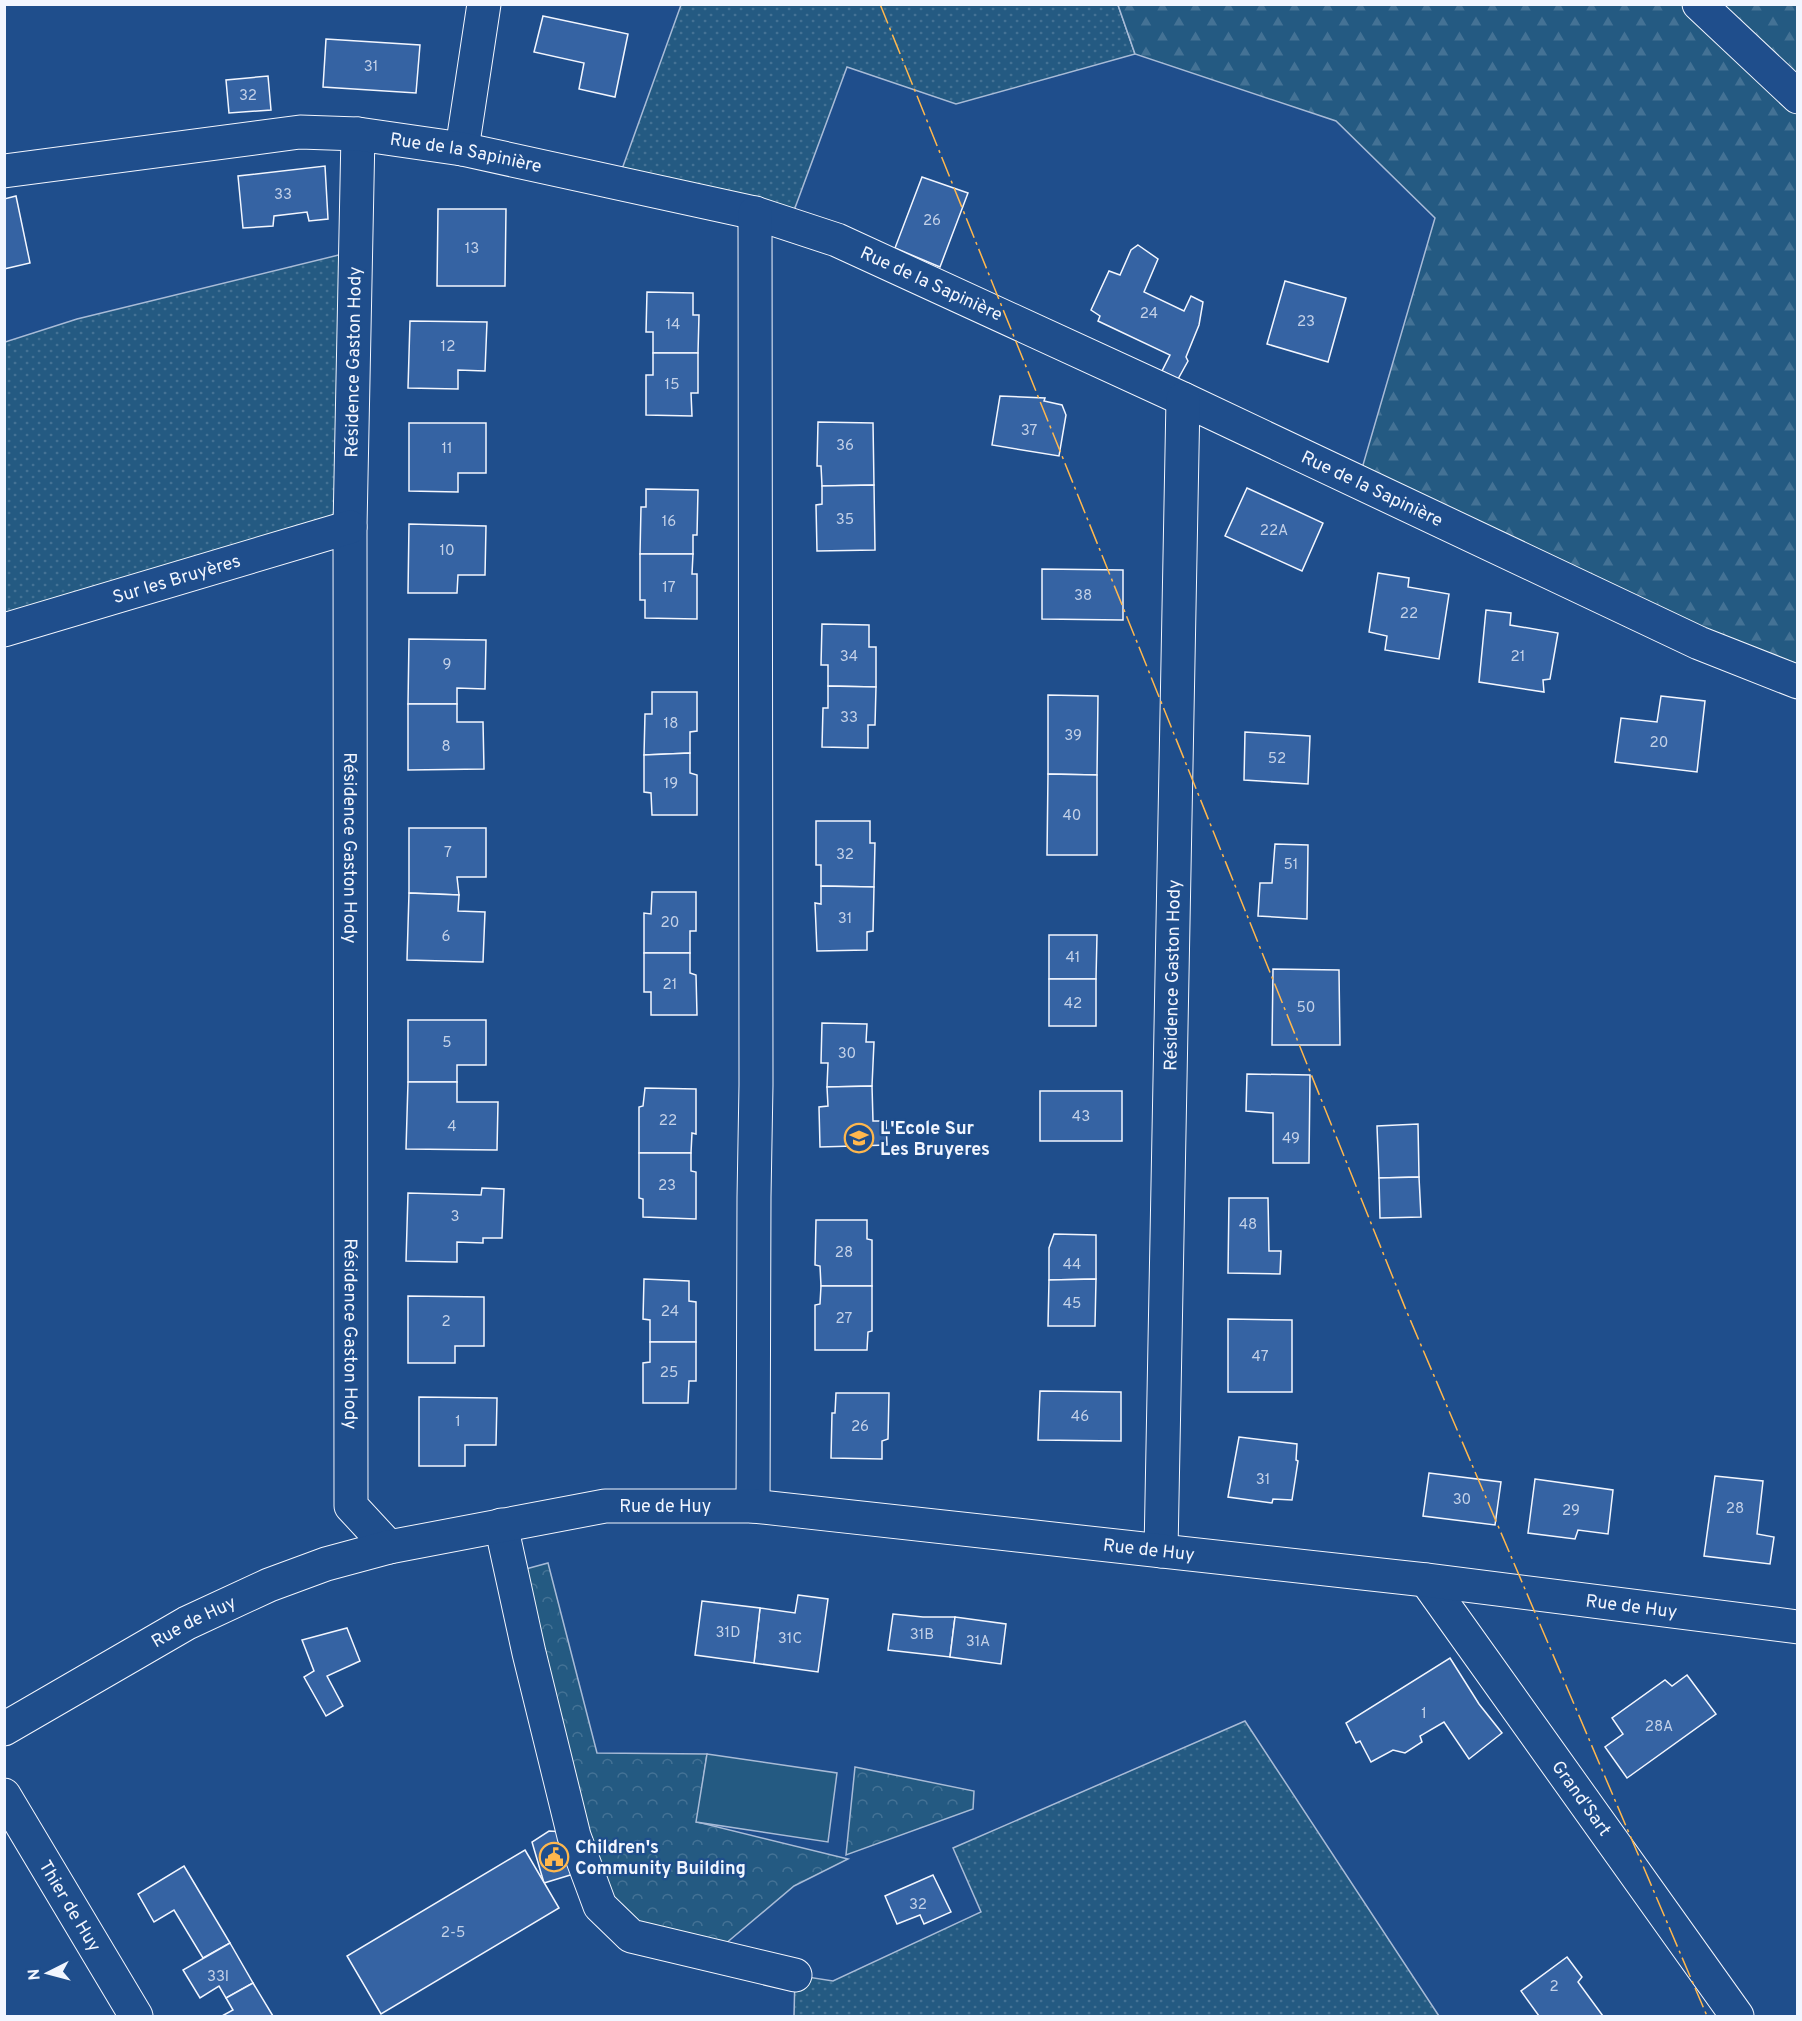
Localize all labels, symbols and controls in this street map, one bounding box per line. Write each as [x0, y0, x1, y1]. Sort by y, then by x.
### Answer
house number: 31 [364, 58, 378, 77]
house number: 32 [239, 87, 257, 106]
street label: Rue de la Sapinière [388, 129, 544, 179]
house number: 33 [274, 186, 292, 205]
house number: 26 [923, 212, 941, 231]
house number: 13 [465, 240, 479, 259]
street label: Rue de la Sapinière [856, 242, 1006, 327]
street label: Résidence Gaston Hody [341, 266, 368, 458]
house number: 24 [1140, 305, 1158, 324]
house number: 23 [1297, 313, 1315, 332]
house number: 14 [666, 316, 680, 335]
house number: 12 [441, 338, 455, 357]
house number: 15 [665, 376, 679, 395]
house number: 37 [1021, 422, 1038, 441]
house number: 36 [836, 437, 854, 456]
house number: 11 [441, 440, 453, 459]
street label: Rue de la Sapinière [1297, 447, 1446, 533]
house number: 35 [836, 511, 854, 530]
house number: 16 [662, 513, 676, 532]
house number: 22A [1260, 522, 1288, 541]
house number: 10 [439, 542, 455, 561]
street label: Sur les Bruyères [110, 550, 244, 610]
house number: 17 [662, 579, 676, 598]
house number: 38 [1074, 587, 1092, 606]
house number: 22 [1400, 605, 1418, 624]
house number: 34 [840, 648, 858, 667]
house number: 21 [1511, 648, 1525, 667]
house number: 9 [443, 656, 451, 675]
house number: 33 [840, 709, 858, 728]
house number: 18 [664, 715, 678, 734]
house number: 39 [1064, 727, 1082, 746]
house number: 20 [1650, 734, 1668, 753]
house number: 8 [441, 738, 451, 757]
house number: 52 [1268, 750, 1286, 769]
street label: Résidence Gaston Hody [337, 752, 360, 944]
house number: 19 [664, 775, 678, 794]
house number: 40 [1063, 807, 1081, 826]
house number: 7 [444, 844, 452, 863]
house number: 32 [836, 846, 854, 865]
house number: 51 [1284, 856, 1298, 875]
street label: Résidence Gaston Hody [1160, 879, 1187, 1071]
house number: 31 [838, 910, 852, 929]
house number: 20 [661, 914, 679, 933]
house number: 6 [442, 928, 451, 947]
house number: 41 [1066, 949, 1080, 968]
house number: 21 [663, 976, 677, 995]
house number: 42 [1064, 995, 1082, 1014]
house number: 50 [1297, 999, 1315, 1018]
house number: 5 [442, 1034, 452, 1053]
house number: 30 [838, 1045, 856, 1064]
house number: 43 [1072, 1108, 1090, 1127]
house number: 22 [659, 1112, 677, 1131]
house number: 4 [447, 1118, 457, 1137]
place label: L'Ecole Sur Les Bruyeres [880, 1118, 990, 1162]
school or university icon: L'Ecole Sur Les Bruyeres [843, 1122, 875, 1154]
house number: 49 [1282, 1130, 1300, 1149]
house number: 23 [658, 1177, 676, 1196]
house number: 3 [450, 1208, 460, 1227]
house number: 48 [1239, 1216, 1257, 1235]
street label: Résidence Gaston Hody [338, 1238, 361, 1430]
house number: 28 [835, 1244, 853, 1263]
house number: 44 [1063, 1256, 1081, 1275]
house number: 45 [1063, 1295, 1081, 1314]
house number: 24 [661, 1303, 679, 1322]
house number: 27 [836, 1310, 853, 1329]
house number: 2 [441, 1313, 451, 1332]
house number: 47 [1252, 1348, 1269, 1367]
house number: 25 [660, 1364, 678, 1383]
house number: 46 [1071, 1408, 1089, 1427]
house number: 1 [455, 1413, 461, 1432]
house number: 26 [851, 1418, 869, 1437]
house number: 31 [1256, 1471, 1270, 1490]
house number: 30 [1453, 1491, 1471, 1510]
street label: Rue de Huy [619, 1496, 711, 1519]
house number: 28 [1726, 1500, 1744, 1519]
house number: 29 [1562, 1502, 1580, 1521]
street label: Rue de Huy [1102, 1535, 1196, 1567]
street label: Rue de Huy [1584, 1590, 1679, 1625]
street label: Rue de Huy [148, 1592, 240, 1654]
house number: 31D [716, 1624, 740, 1643]
house number: 31B [910, 1626, 934, 1645]
house number: 31C [778, 1630, 802, 1649]
house number: 31A [966, 1633, 990, 1652]
house number: 1 [1421, 1705, 1427, 1724]
house number: 28A [1645, 1718, 1673, 1737]
street label: Grand'Sart [1546, 1757, 1615, 1841]
place label: Children's Community Building [575, 1837, 746, 1881]
public building icon: Children's Community Building [538, 1841, 570, 1873]
street label: Thier de Huy [33, 1856, 105, 1957]
house number: 32 [909, 1896, 927, 1915]
house number: 2-5 [441, 1924, 465, 1943]
north arrow [18, 1943, 78, 2003]
text: N [25, 1968, 46, 1981]
house number: 33I [207, 1968, 229, 1987]
house number: 2 [1549, 1978, 1559, 1997]

